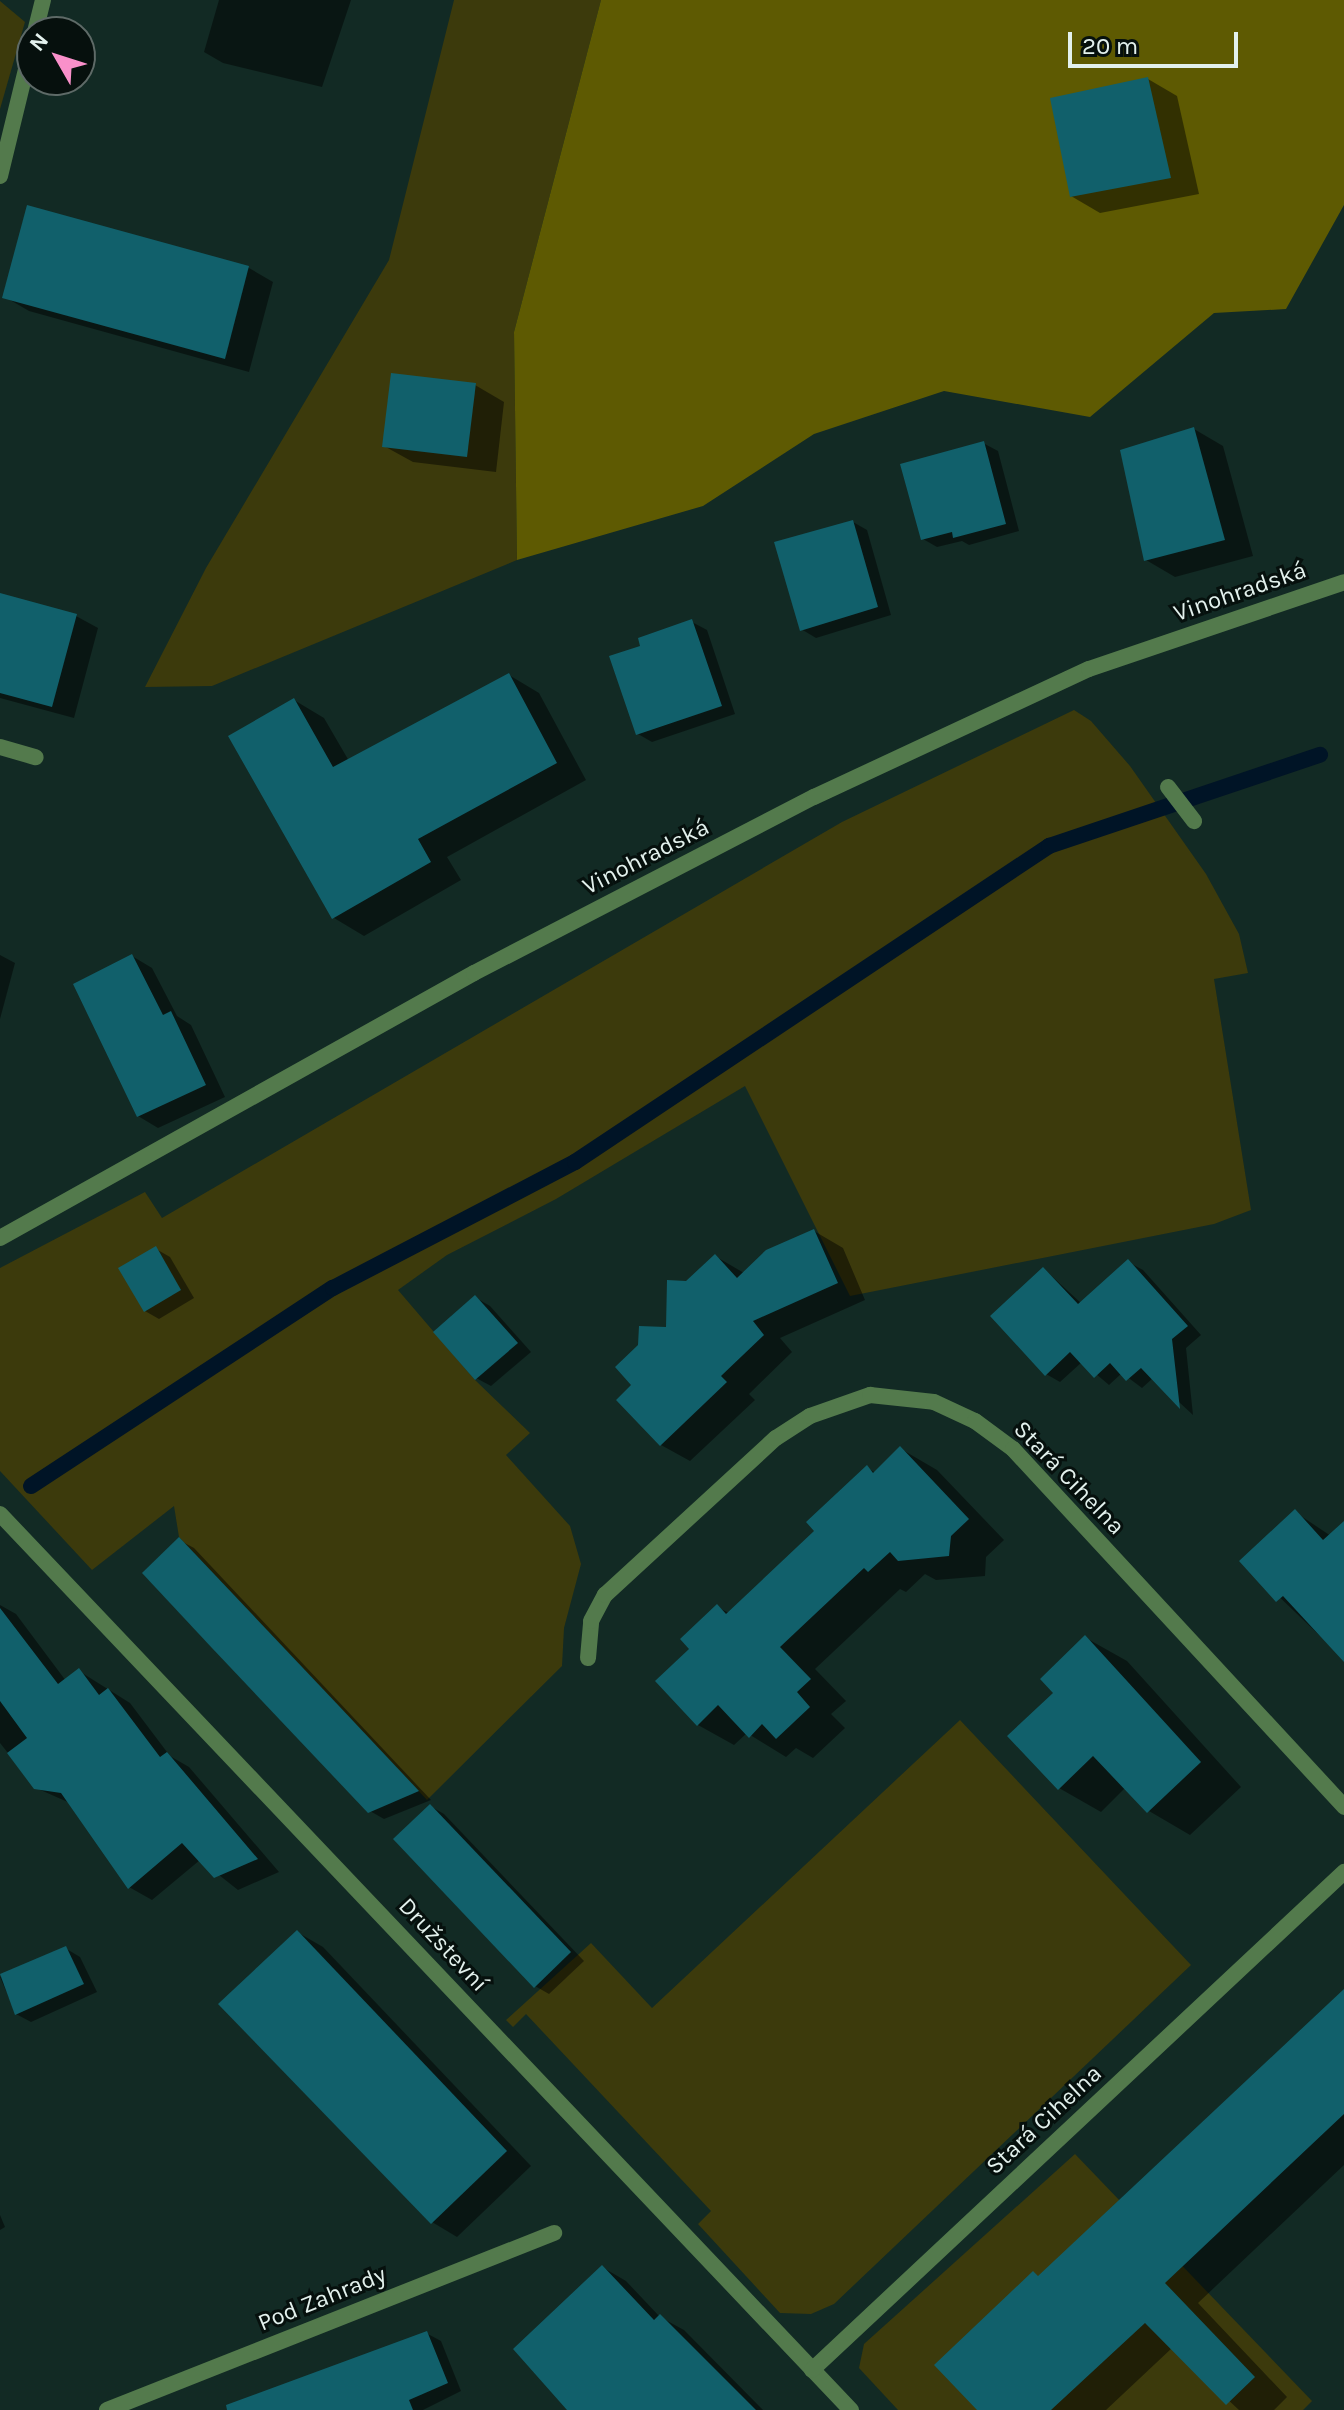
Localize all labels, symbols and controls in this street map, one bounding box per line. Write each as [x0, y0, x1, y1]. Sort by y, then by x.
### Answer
north arrow [16, 16, 96, 96]
scale bar [1072, 16, 1242, 66]
text: N [24, 28, 54, 56]
text: 20 m [1082, 32, 1138, 60]
street label: Vinohradská [1170, 556, 1310, 628]
street label: Vinohradská [578, 813, 714, 901]
street label: Stará Cihelna [1007, 1415, 1131, 1541]
street label: Družstevní [392, 1892, 494, 1998]
street label: Stará Cihelna [980, 2059, 1108, 2181]
street label: Pod Zahrady [254, 2260, 390, 2338]

